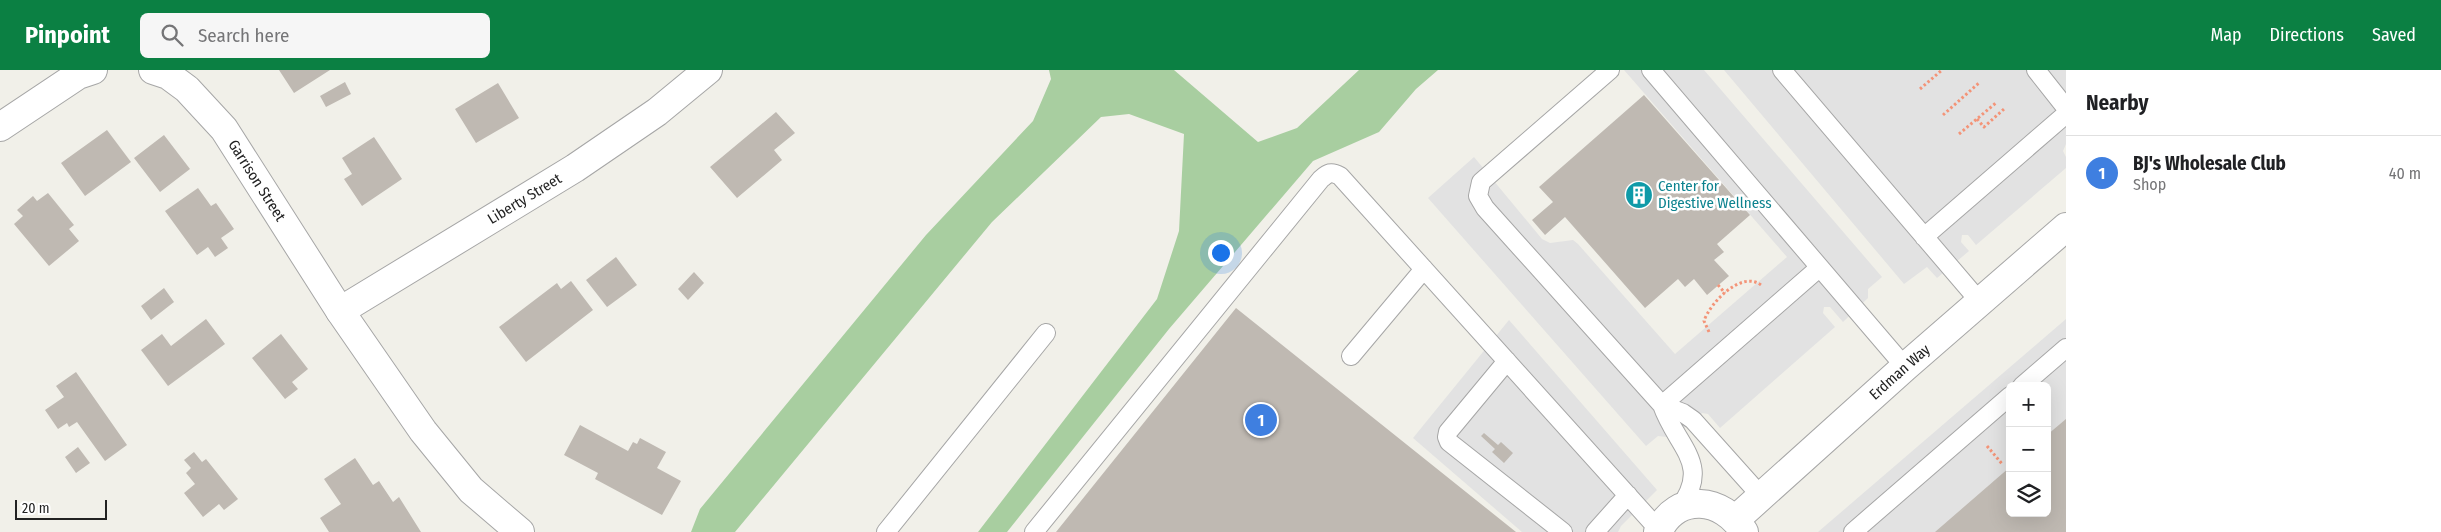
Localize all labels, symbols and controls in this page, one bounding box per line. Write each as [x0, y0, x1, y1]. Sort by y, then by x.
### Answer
search box [140, 13, 490, 58]
text: Pinpoint [25, 21, 110, 49]
icon: search [158, 21, 186, 49]
text: Search here [198, 24, 289, 47]
text: Map [2210, 24, 2242, 46]
text: Directions [2270, 24, 2344, 46]
text: Saved [2372, 24, 2416, 46]
text: Nearby [2086, 90, 2148, 116]
street label: Garrison Street [224, 137, 289, 225]
text: BJ's Wholesale Club [2133, 152, 2286, 175]
text: 1 [2099, 164, 2105, 183]
text: 40 m [2389, 164, 2421, 183]
street label: Liberty Street [484, 169, 565, 228]
text: Shop [2133, 175, 2166, 194]
place label: Center for Digestive Wellness [1658, 177, 1772, 212]
building icon: Center for Digestive Wellness [1624, 180, 1654, 210]
your location [1208, 240, 1234, 266]
street label: Erdman Way [1866, 340, 1934, 404]
map controls [2006, 382, 2051, 517]
button: + [2006, 382, 2051, 427]
pin: 1 [1245, 401, 1277, 439]
button: − [2006, 427, 2051, 472]
button: layers [2006, 472, 2051, 517]
scale bar [15, 497, 108, 520]
text: 20 m [22, 500, 50, 517]

